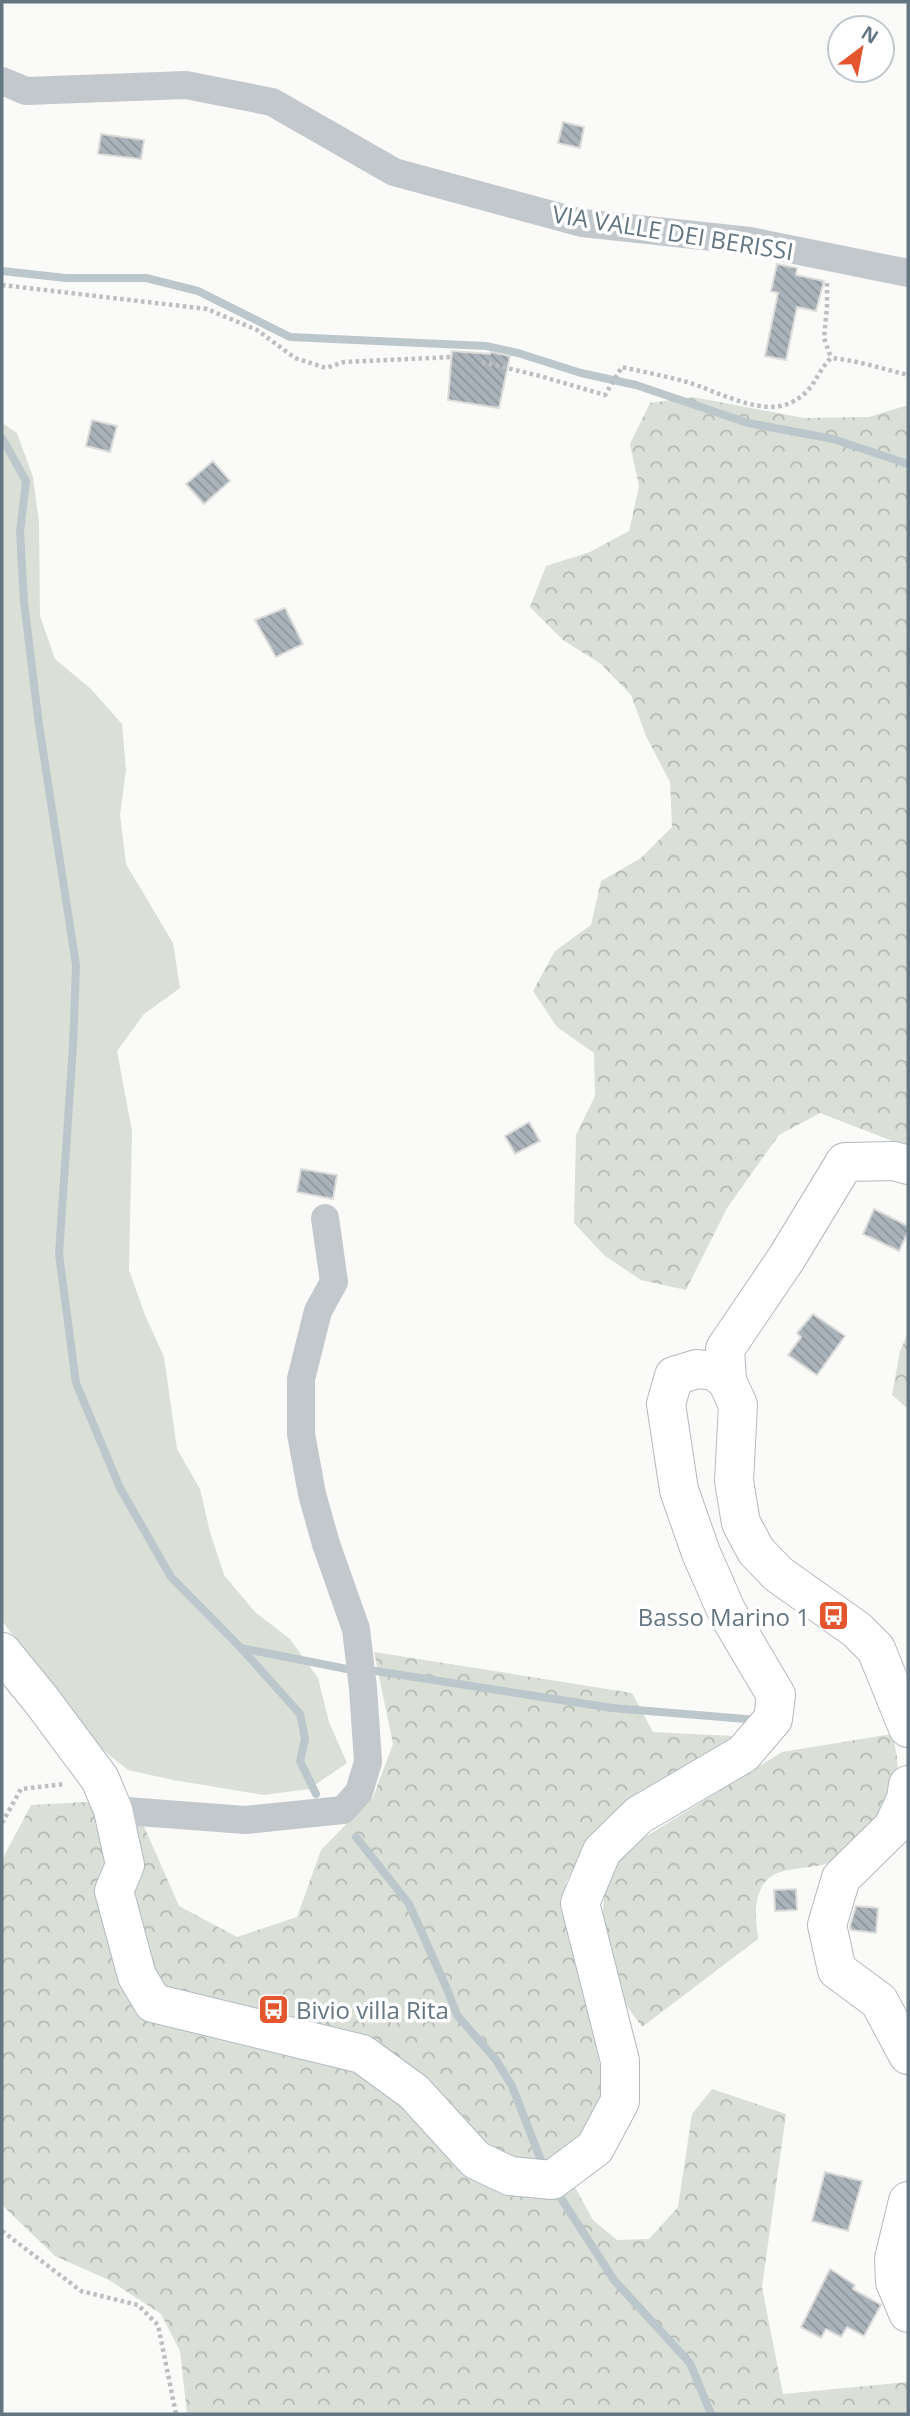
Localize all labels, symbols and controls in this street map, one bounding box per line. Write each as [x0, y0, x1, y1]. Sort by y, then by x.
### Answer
north arrow [826, 14, 896, 84]
text: N [857, 19, 883, 50]
street label: VIA VALLE DEI BERISSI [550, 197, 796, 267]
bus stop icon: Basso Marino 1 [816, 1599, 850, 1633]
place label: Basso Marino 1 [638, 1600, 810, 1633]
bus stop icon: Bivio villa Rita [256, 1992, 290, 2026]
place label: Bivio villa Rita [296, 1993, 449, 2026]

